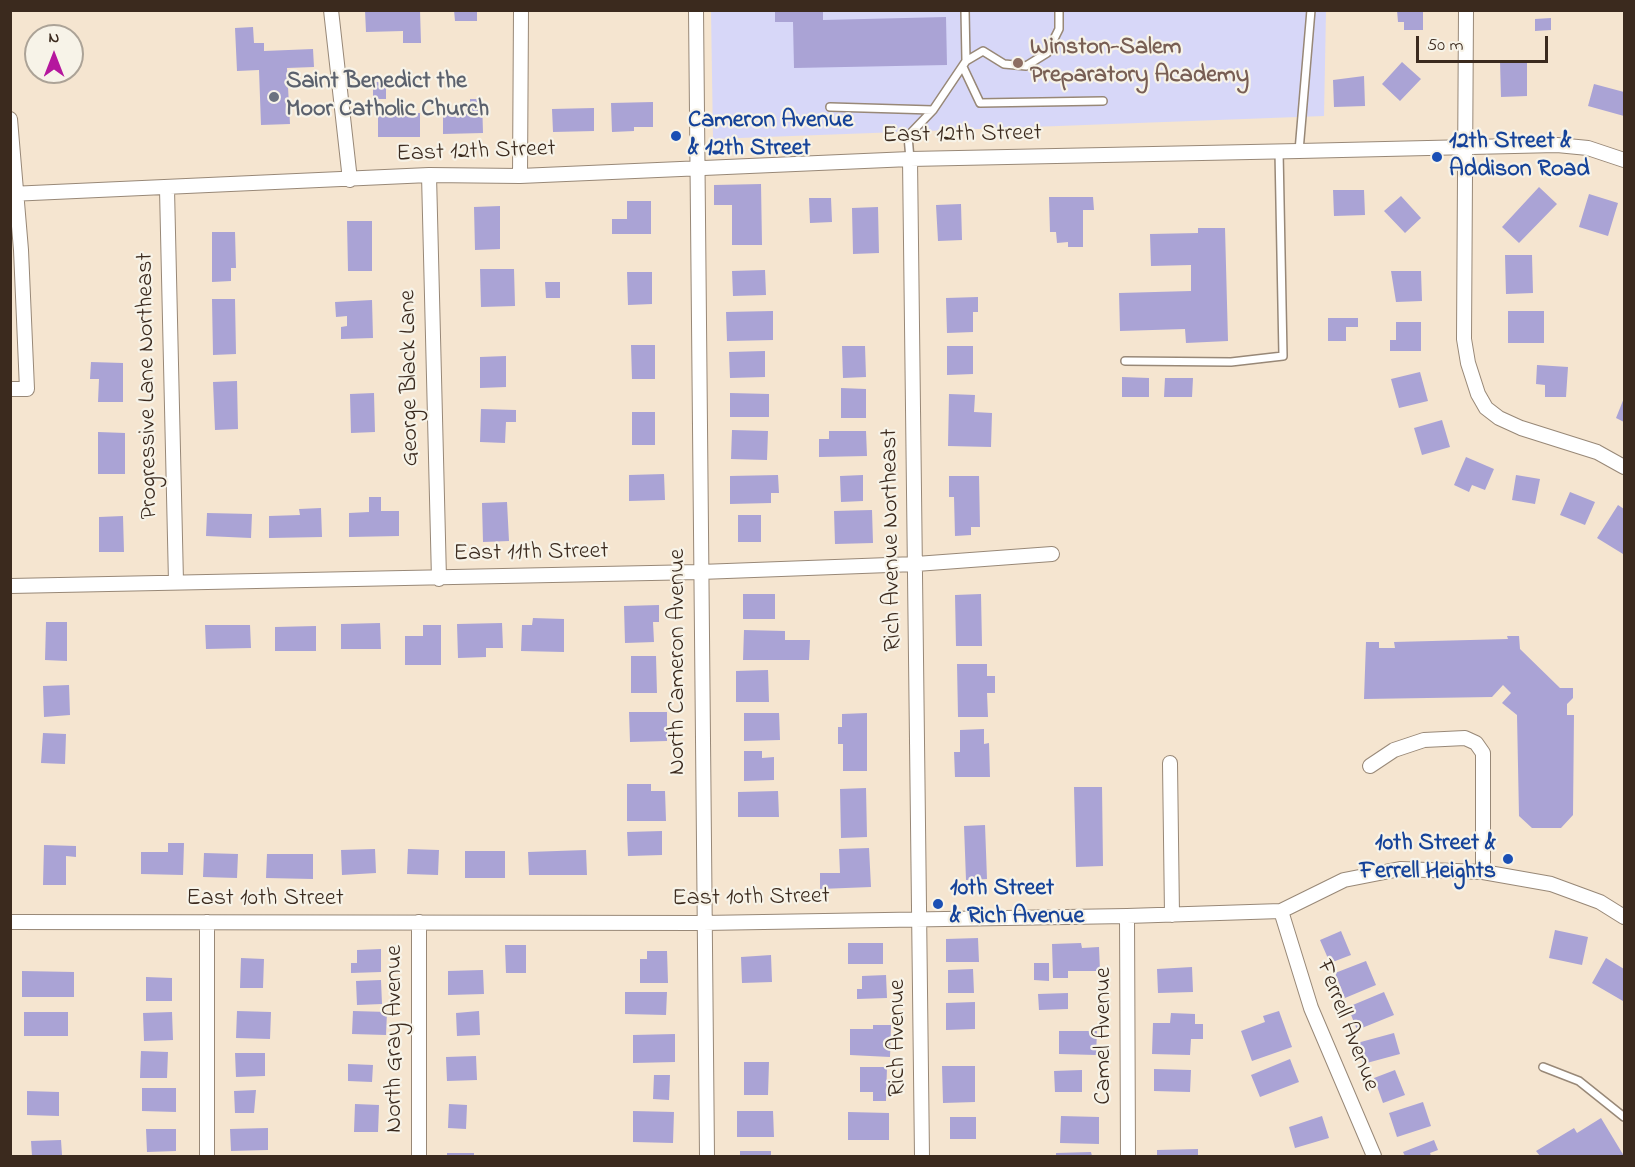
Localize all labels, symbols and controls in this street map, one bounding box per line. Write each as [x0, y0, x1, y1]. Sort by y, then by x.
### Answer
north arrow [24, 24, 84, 84]
scale bar [1419, 24, 1551, 62]
text: N [49, 26, 59, 50]
text: 50 m [1427, 33, 1464, 59]
place label: Winston-Salem Preparatory Academy [1030, 35, 1249, 91]
marker: Winston-Salem Preparatory Academy [1011, 56, 1025, 70]
place label: Saint Benedict the Moor Catholic Church [286, 69, 489, 125]
marker: Saint Benedict the Moor Catholic Church [267, 90, 281, 104]
place label: Cameron Avenue & 12th Street [688, 108, 853, 164]
street label: East 12th Street [882, 120, 1042, 152]
marker: Cameron Avenue & 12th Street [669, 129, 683, 143]
place label: 12th Street & Addison Road [1449, 129, 1590, 185]
street label: East 12th Street [396, 136, 556, 170]
marker: 12th Street & Addison Road [1430, 150, 1444, 164]
street label: Progressive Lane Northeast [132, 252, 166, 520]
street label: George Black Lane [395, 289, 427, 467]
street label: Rich Avenue Northeast [877, 428, 909, 652]
street label: East 11th Street [453, 538, 609, 570]
street label: North Cameron Avenue [665, 549, 693, 775]
place label: 10th Street & Ferrell Heights [1359, 831, 1496, 887]
marker: 10th Street & Ferrell Heights [1501, 852, 1515, 866]
place label: 10th Street & Rich Avenue [950, 876, 1084, 932]
street label: East 10th Street [672, 883, 830, 915]
street label: East 10th Street [186, 886, 344, 914]
marker: 10th Street & Rich Avenue [931, 897, 945, 911]
street label: North Gray Avenue [382, 945, 410, 1133]
street label: Ferrell Avenue [1308, 957, 1384, 1095]
street label: Camel Avenue [1091, 967, 1119, 1105]
street label: Rich Avenue [885, 979, 913, 1097]

